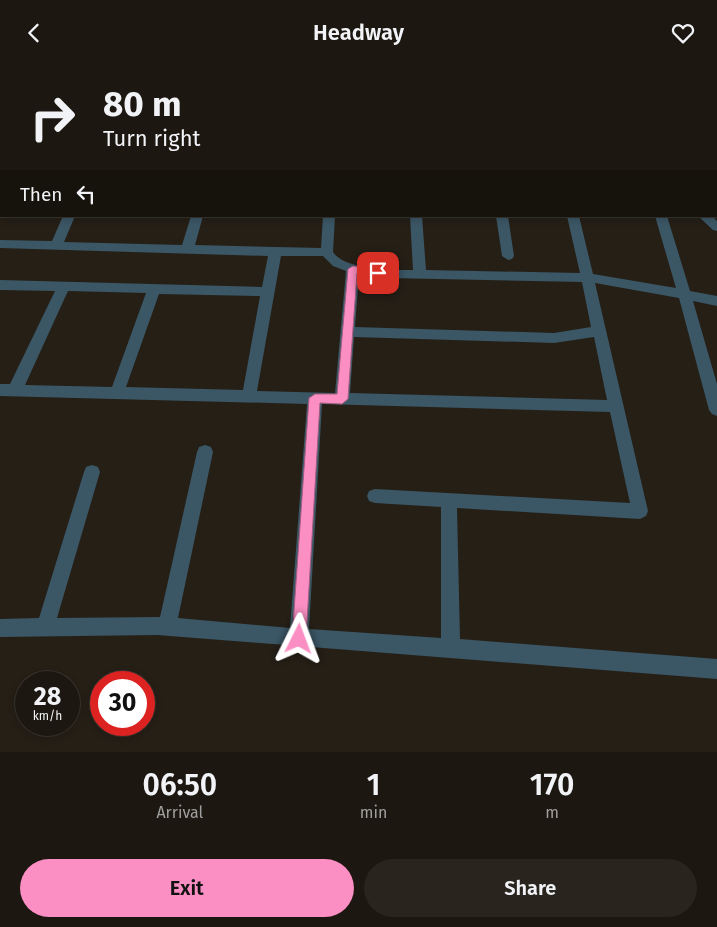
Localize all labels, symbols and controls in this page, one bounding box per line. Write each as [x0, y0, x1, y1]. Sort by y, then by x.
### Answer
icon: back [20, 19, 48, 47]
text: Headway [313, 19, 404, 46]
icon: heart [669, 19, 697, 47]
text: 80 m [103, 83, 182, 125]
icon: right [20, 85, 85, 150]
text: Turn right [103, 125, 200, 152]
icon: left [72, 180, 100, 208]
text: Then [20, 183, 62, 206]
pin [357, 252, 399, 294]
icon: arrive [364, 259, 392, 287]
position arrow [272, 612, 324, 664]
speed limit sign: 30 [90, 671, 155, 736]
text: 28 [34, 682, 61, 712]
text: km/h [33, 709, 62, 723]
text: 06:50 [143, 767, 217, 803]
text: 1 [367, 767, 380, 803]
text: 170 [530, 767, 574, 803]
text: Arrival [156, 803, 203, 822]
text: min [360, 803, 387, 822]
text: m [545, 803, 559, 822]
button: Exit [20, 859, 354, 917]
button: Share [364, 859, 697, 917]

